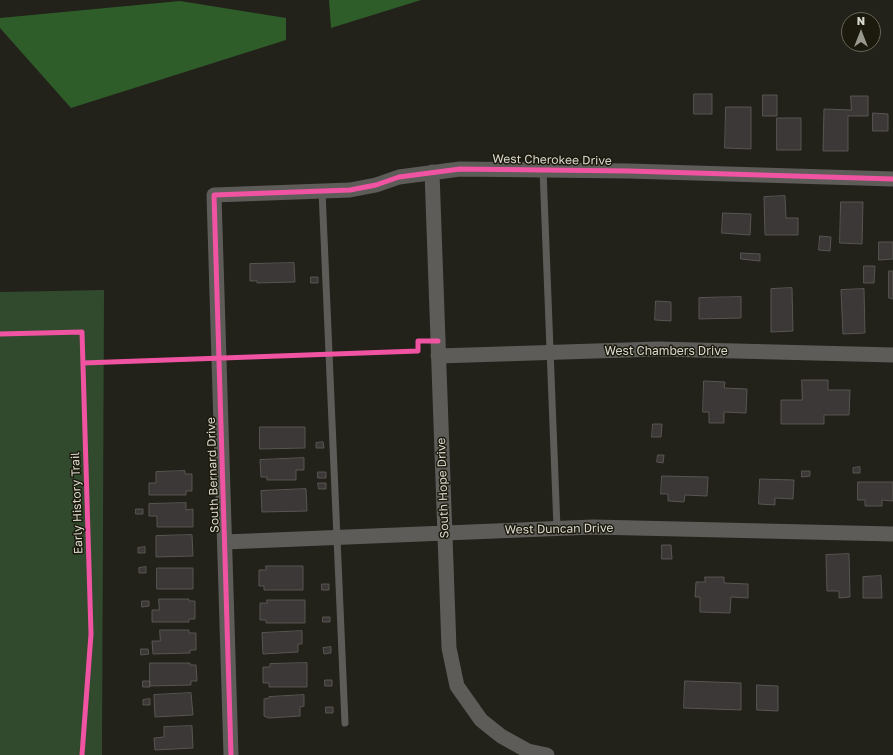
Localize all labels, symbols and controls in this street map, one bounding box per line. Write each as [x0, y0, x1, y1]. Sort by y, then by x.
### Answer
north arrow [841, 12, 881, 52]
text: N [857, 14, 865, 27]
street label: West Cherokee Drive [492, 152, 612, 168]
street label: West Chambers Drive [604, 344, 728, 358]
street label: South Bernard Drive [204, 417, 222, 533]
street label: South Hope Drive [434, 437, 452, 539]
street label: Early History Trail [68, 452, 86, 554]
street label: West Duncan Drive [505, 521, 613, 537]

